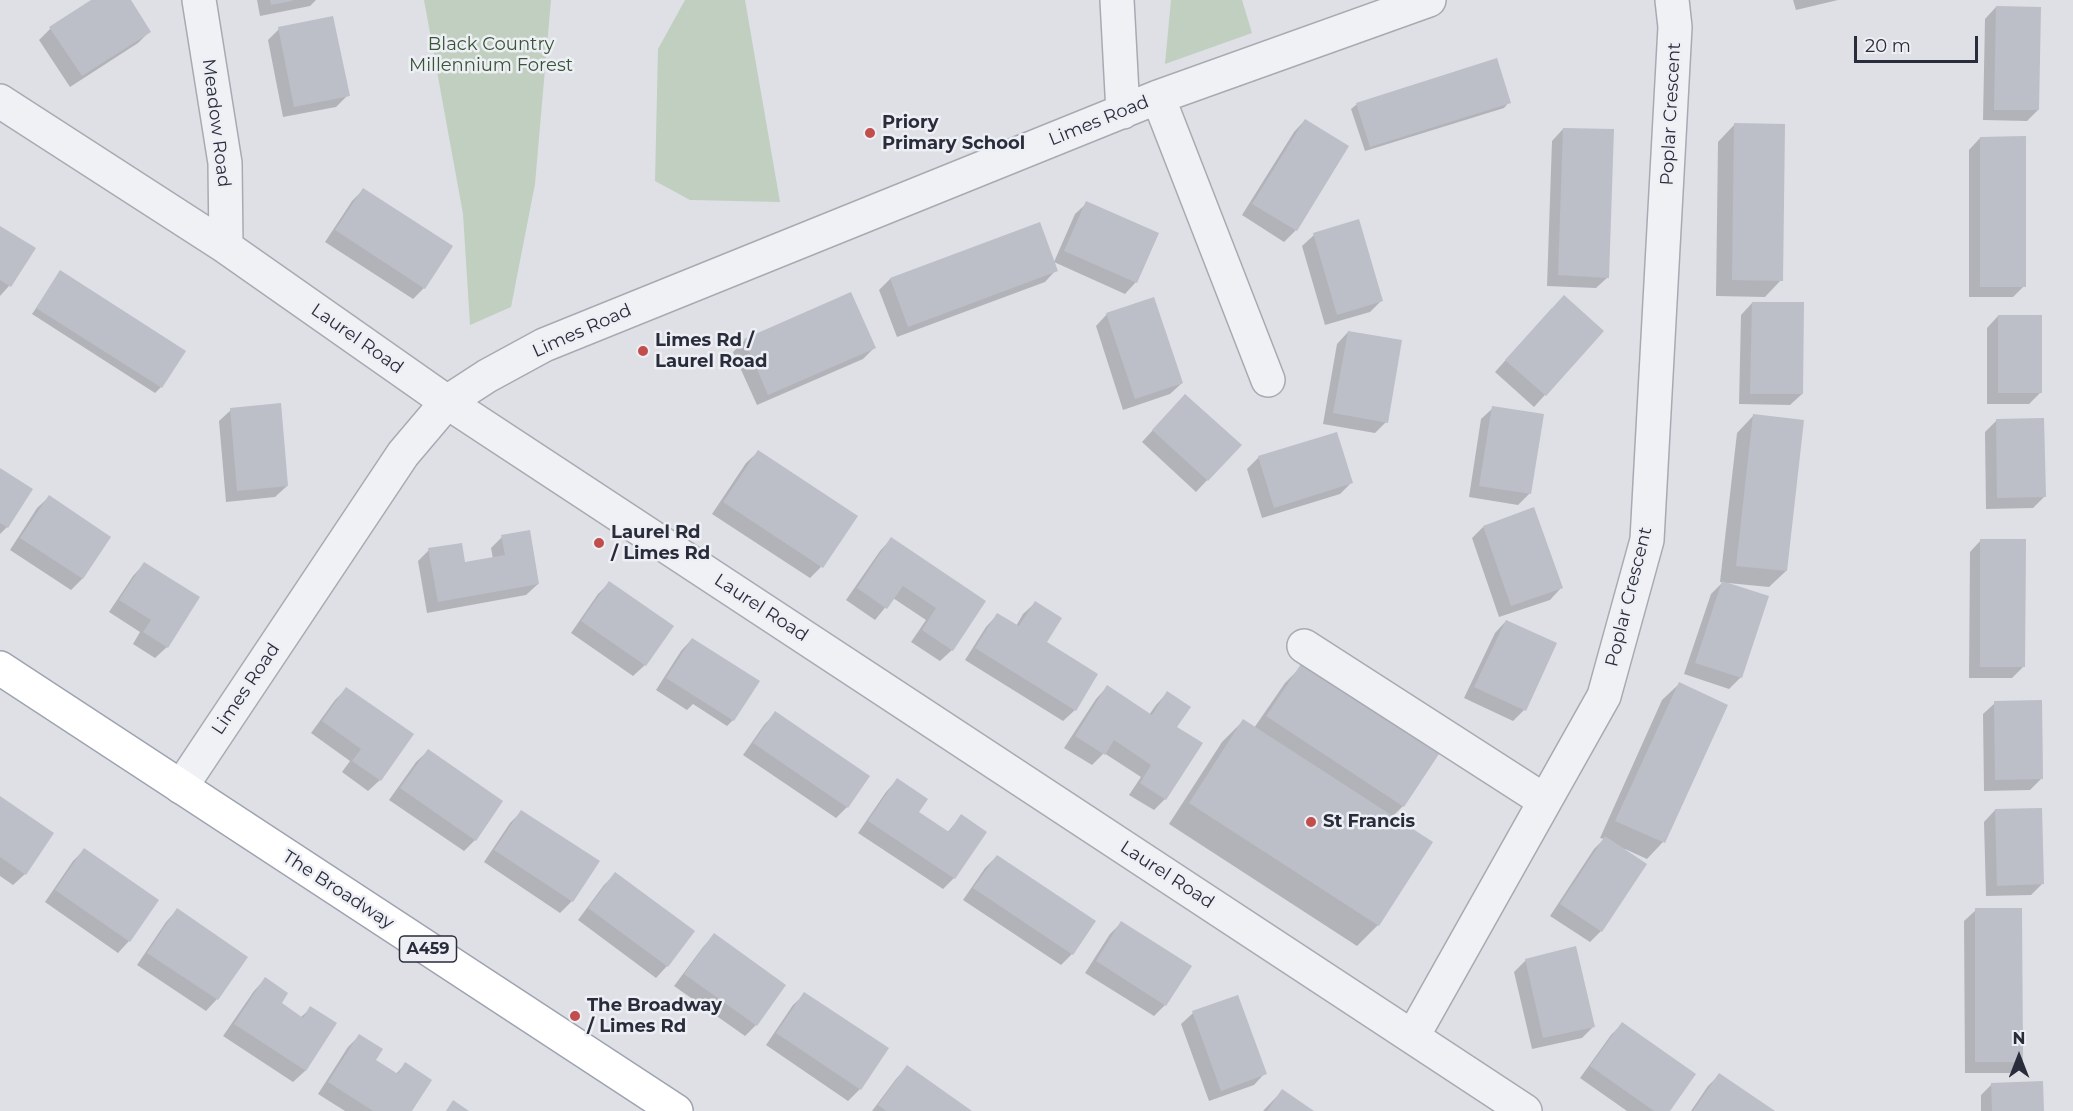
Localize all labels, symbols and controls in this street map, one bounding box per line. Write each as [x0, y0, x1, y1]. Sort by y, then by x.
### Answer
scale bar [1857, 24, 1982, 62]
park label: Black Country Millennium Forest [409, 34, 573, 76]
text: 20 m [1865, 35, 1911, 57]
street label: Poplar Crescent [1656, 42, 1686, 186]
street label: Meadow Road [197, 58, 235, 188]
street label: Limes Road [1046, 91, 1152, 151]
place label: Priory Primary School [882, 112, 1025, 154]
marker: Priory Primary School [863, 126, 877, 140]
street label: Laurel Road [307, 299, 407, 379]
street label: Limes Road [529, 300, 635, 362]
place label: Limes Rd / Laurel Road [655, 330, 767, 372]
marker: Limes Rd / Laurel Road [636, 344, 650, 358]
place label: Laurel Rd / Limes Rd [611, 522, 710, 564]
street label: Poplar Crescent [1601, 525, 1657, 669]
marker: Laurel Rd / Limes Rd [592, 536, 606, 550]
street label: Laurel Road [710, 570, 812, 646]
street label: Limes Road [207, 639, 285, 739]
place label: St Francis [1323, 811, 1415, 833]
marker: St Francis [1304, 815, 1318, 829]
street label: Laurel Road [1116, 837, 1218, 913]
street label: The Broadway [278, 846, 398, 934]
road number: A459 [400, 936, 456, 962]
place label: The Broadway / Limes Rd [587, 995, 722, 1038]
marker: The Broadway / Limes Rd [568, 1009, 582, 1023]
north arrow [1989, 1027, 2049, 1087]
text: N [2013, 1029, 2025, 1048]

